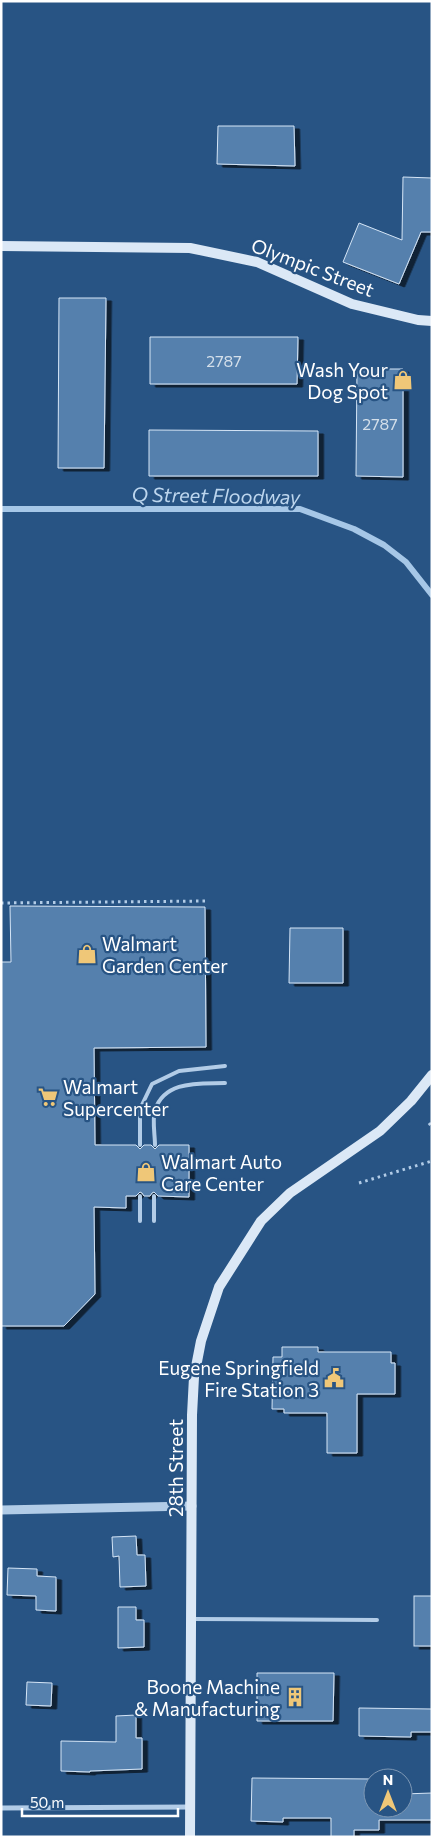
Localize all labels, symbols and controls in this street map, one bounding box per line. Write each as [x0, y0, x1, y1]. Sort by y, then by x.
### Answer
street label: Olympic Street [248, 233, 378, 301]
house number: 2787 [206, 351, 242, 370]
place label: Wash Your Dog Spot [296, 358, 388, 403]
shop icon: Wash Your Dog Spot [392, 369, 414, 391]
house number: 2787 [362, 414, 398, 433]
water label: Q Street Floodway [131, 482, 301, 508]
place label: Walmart Garden Center [102, 932, 228, 977]
shop icon: Walmart Garden Center [76, 943, 98, 965]
place label: Walmart Supercenter [63, 1075, 169, 1120]
supermarket icon: Walmart Supercenter [37, 1086, 59, 1108]
place label: Walmart Auto Care Center [161, 1150, 282, 1195]
shop icon: Walmart Auto Care Center [135, 1161, 157, 1183]
place label: Eugene Springfield Fire Station 3 [158, 1356, 319, 1401]
public building icon: Eugene Springfield Fire Station 3 [323, 1367, 345, 1389]
street label: 28th Street [164, 1419, 187, 1517]
place label: Boone Machine & Manufacturing [134, 1675, 280, 1720]
building icon: Boone Machine & Manufacturing [284, 1686, 306, 1708]
north arrow [363, 1768, 413, 1818]
text: N [383, 1771, 393, 1788]
scale bar [22, 1786, 179, 1818]
text: 50 m [30, 1793, 64, 1811]

